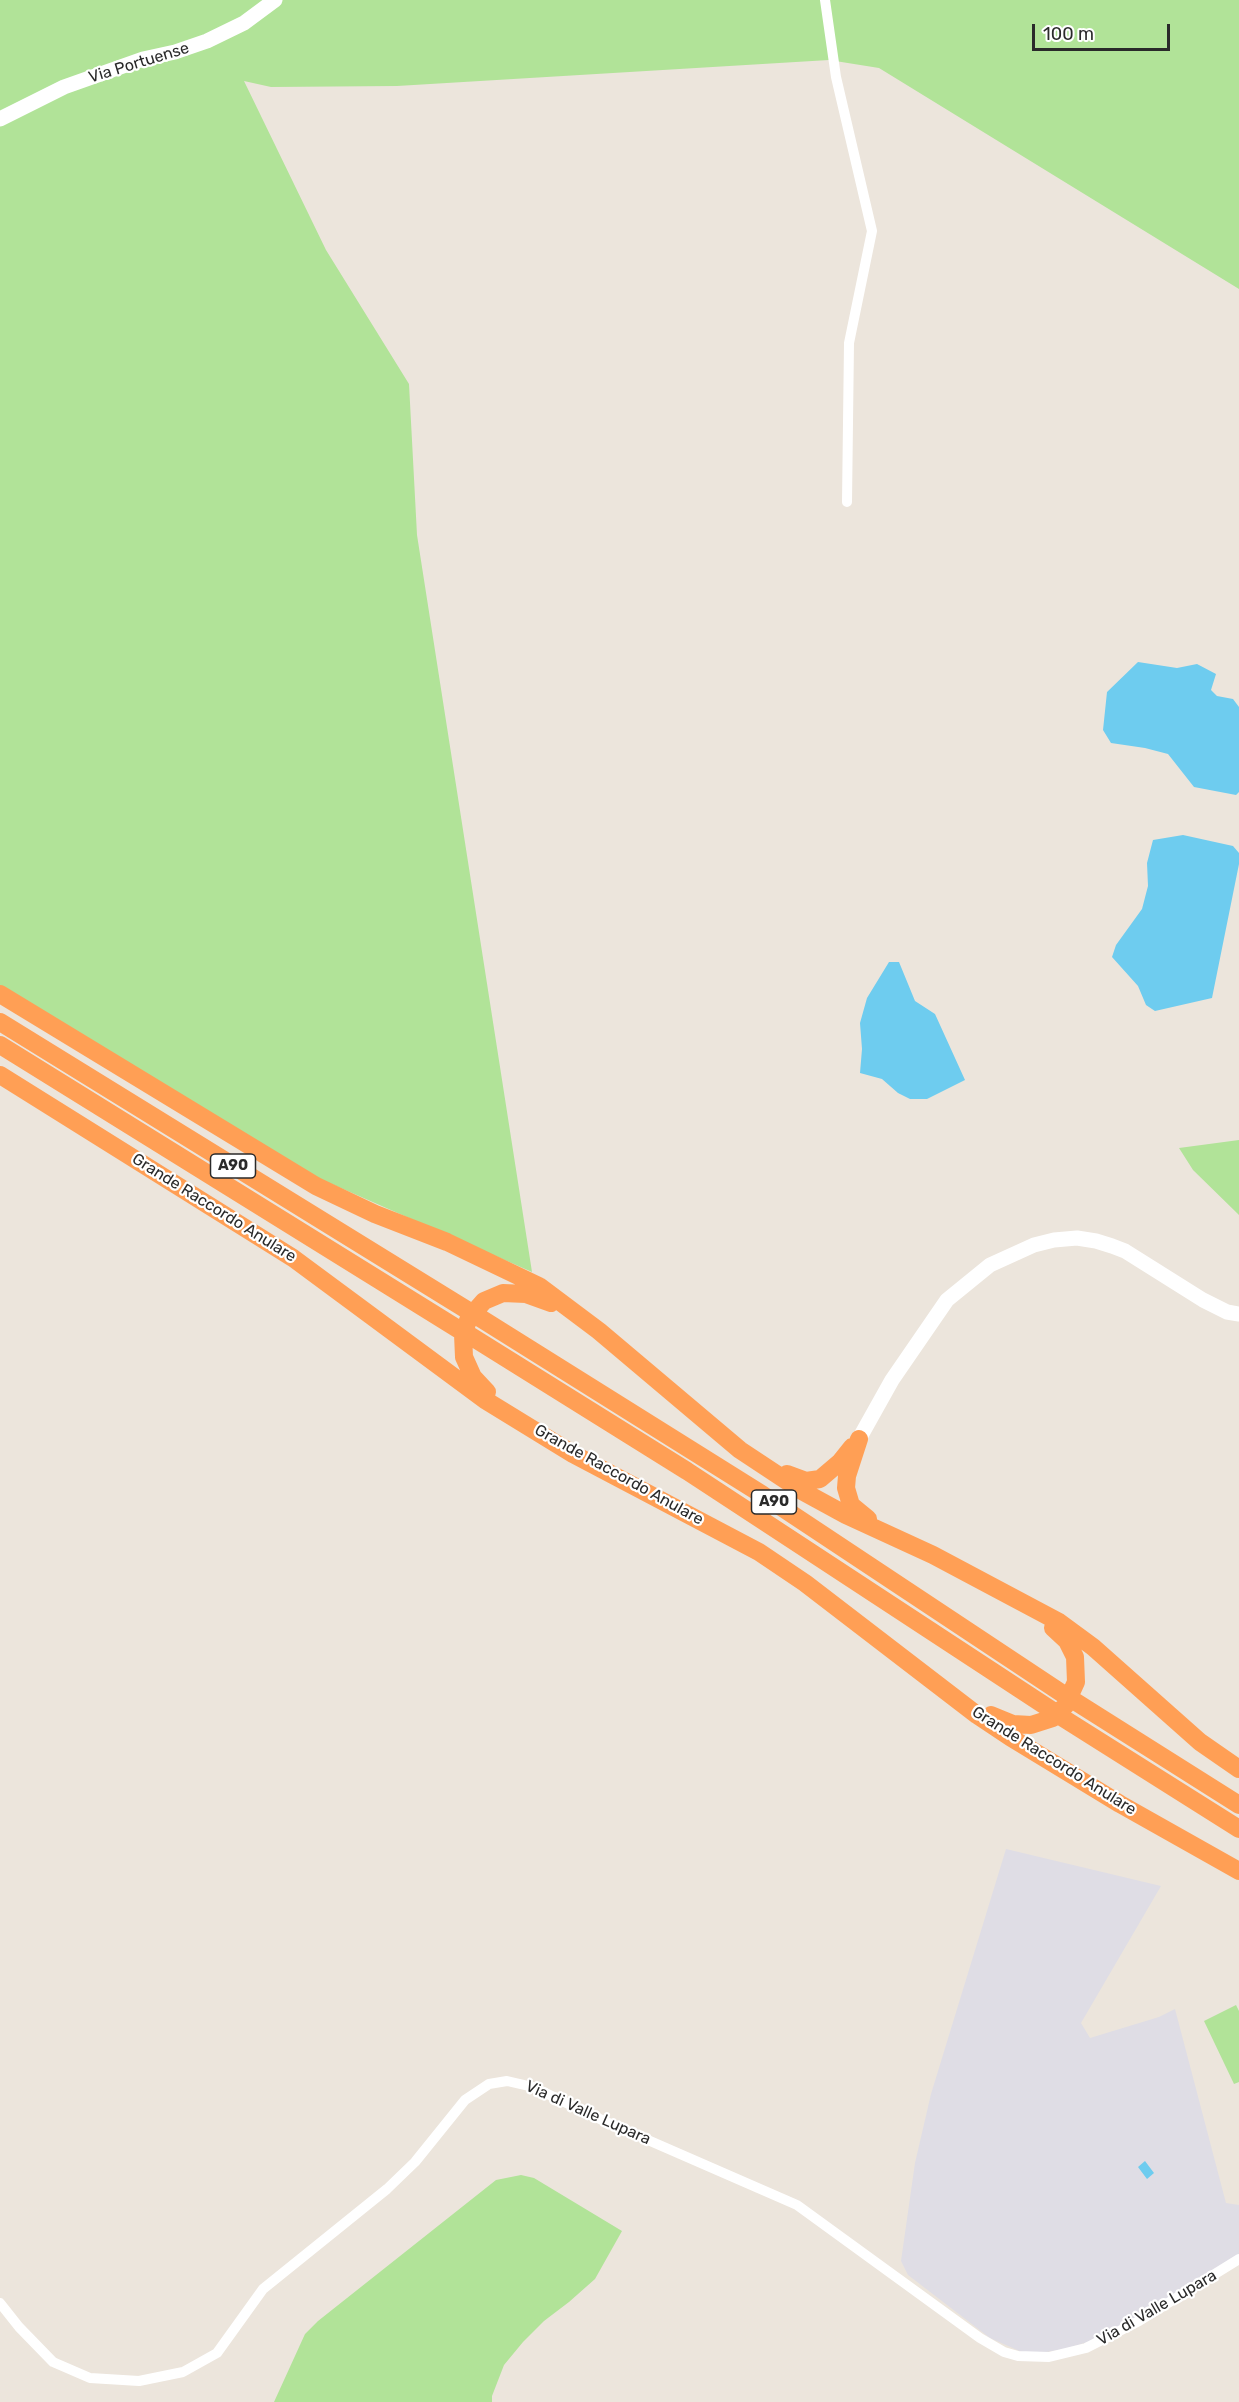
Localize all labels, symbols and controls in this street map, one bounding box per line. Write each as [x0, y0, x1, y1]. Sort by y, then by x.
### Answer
scale bar [1035, 12, 1173, 50]
text: 100 m [1043, 23, 1094, 45]
street label: Via Portuense [86, 39, 192, 87]
street label: Grande Raccordo Anulare [128, 1149, 300, 1267]
road number: A90 [210, 1154, 256, 1178]
street label: Grande Raccordo Anulare [531, 1421, 707, 1529]
road number: A90 [752, 1490, 796, 1514]
street label: Grande Raccordo Anulare [968, 1702, 1140, 1820]
street label: Via di Valle Lupara [522, 2077, 654, 2149]
street label: Via di Valle Lupara [1094, 2266, 1220, 2350]

